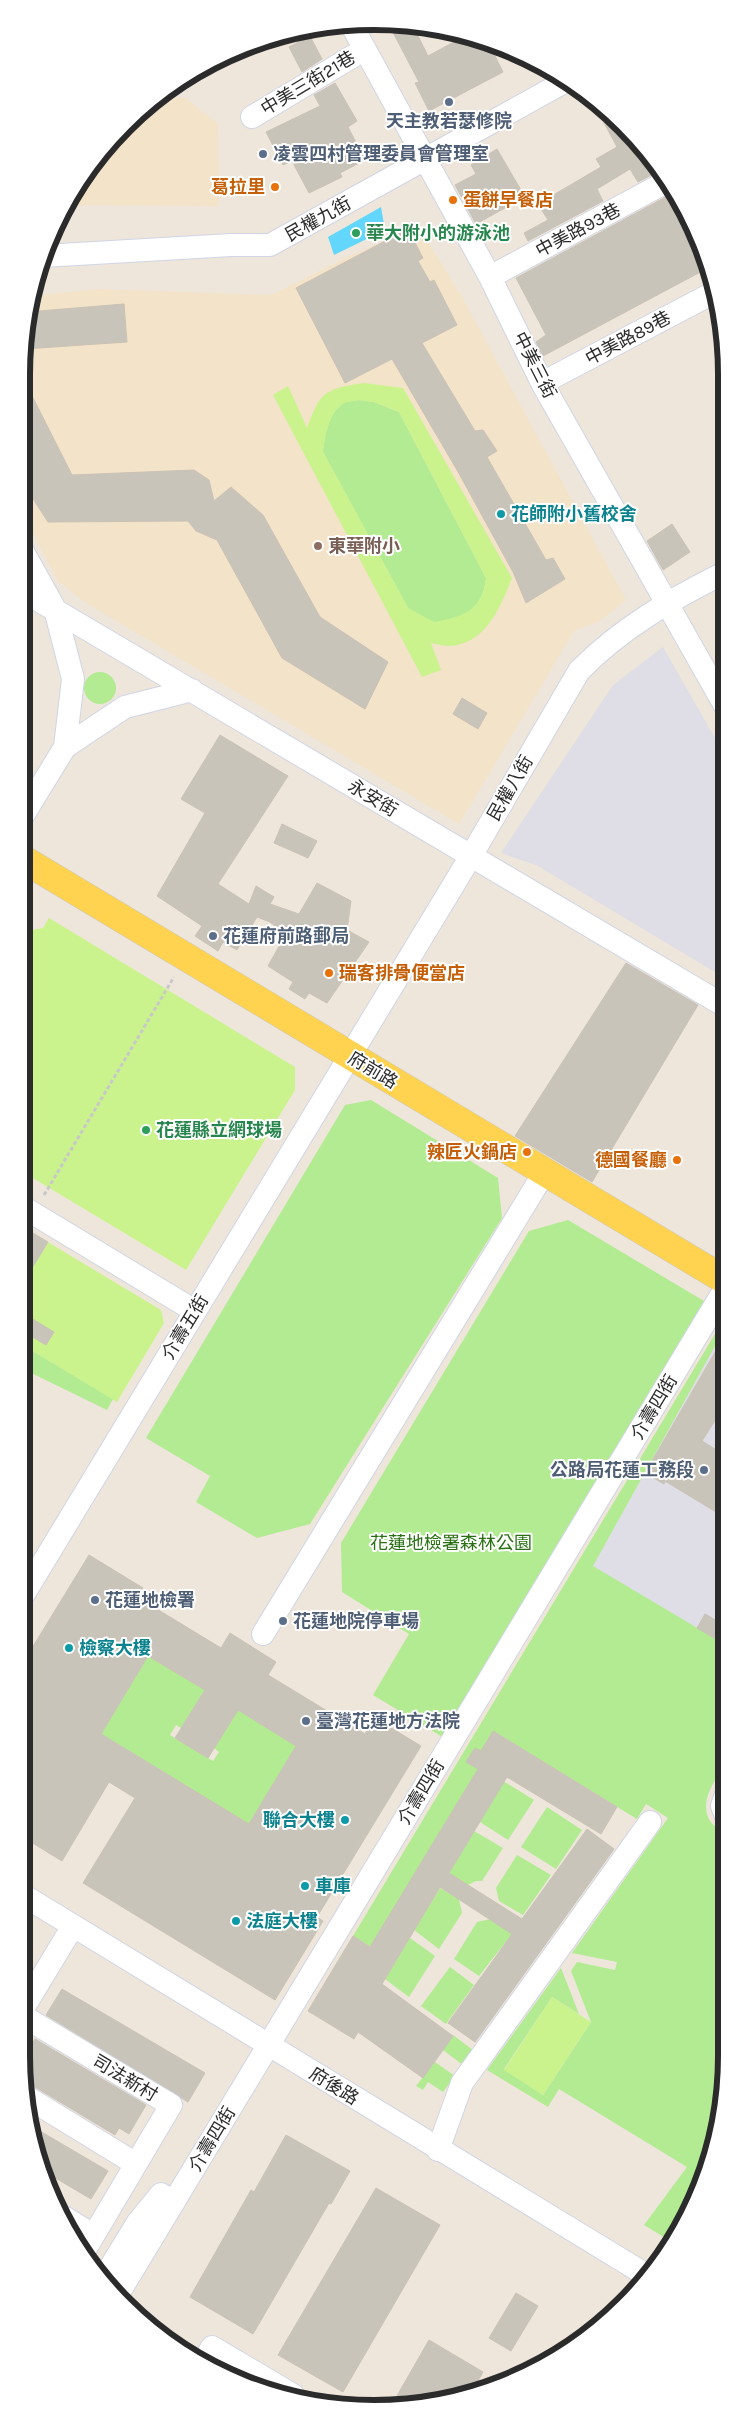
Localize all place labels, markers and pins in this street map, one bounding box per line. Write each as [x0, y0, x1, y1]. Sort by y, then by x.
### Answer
marker: 天主教若瑟修院 [443, 96, 455, 108]
place label: 天主教若瑟修院 [386, 110, 512, 132]
place label: 凌雲四村管理委員會管理室 [273, 143, 489, 165]
marker: 凌雲四村管理委員會管理室 [257, 148, 269, 160]
place label: 葛拉里 [211, 176, 265, 198]
marker: 葛拉里 [269, 181, 281, 193]
place label: 蛋餅早餐店 [463, 189, 553, 211]
marker: 蛋餅早餐店 [447, 194, 459, 206]
place label: 華大附小的游泳池 [366, 222, 510, 244]
marker: 華大附小的游泳池 [350, 227, 362, 239]
place label: 花師附小舊校舍 [511, 503, 637, 525]
marker: 花師附小舊校舍 [495, 508, 507, 520]
place label: 東華附小 [328, 535, 400, 557]
marker: 東華附小 [312, 540, 324, 552]
place label: 花蓮府前路郵局 [223, 925, 349, 947]
marker: 花蓮府前路郵局 [207, 930, 219, 942]
place label: 瑞客排骨便當店 [339, 962, 465, 984]
marker: 瑞客排骨便當店 [323, 967, 335, 979]
place label: 花蓮縣立網球場 [156, 1119, 282, 1141]
marker: 花蓮縣立網球場 [140, 1124, 152, 1136]
place label: 辣匠火鍋店 [427, 1141, 517, 1163]
marker: 辣匠火鍋店 [521, 1146, 533, 1158]
place label: 德國餐廳 [595, 1149, 667, 1171]
marker: 德國餐廳 [671, 1154, 683, 1166]
place label: 公路局花蓮工務段 [550, 1459, 694, 1481]
marker: 公路局花蓮工務段 [698, 1464, 710, 1476]
place label: 花蓮地檢署 [105, 1589, 195, 1611]
marker: 花蓮地檢署 [89, 1594, 101, 1606]
place label: 花蓮地院停車場 [293, 1610, 419, 1632]
marker: 花蓮地院停車場 [277, 1615, 289, 1627]
place label: 檢察大樓 [79, 1637, 151, 1659]
marker: 檢察大樓 [63, 1642, 75, 1654]
place label: 臺灣花蓮地方法院 [316, 1710, 460, 1732]
marker: 臺灣花蓮地方法院 [300, 1715, 312, 1727]
place label: 聯合大樓 [263, 1809, 335, 1831]
marker: 聯合大樓 [339, 1814, 351, 1826]
place label: 車庫 [315, 1875, 351, 1897]
marker: 車庫 [299, 1880, 311, 1892]
place label: 法庭大樓 [246, 1910, 318, 1932]
marker: 法庭大樓 [230, 1915, 242, 1927]

